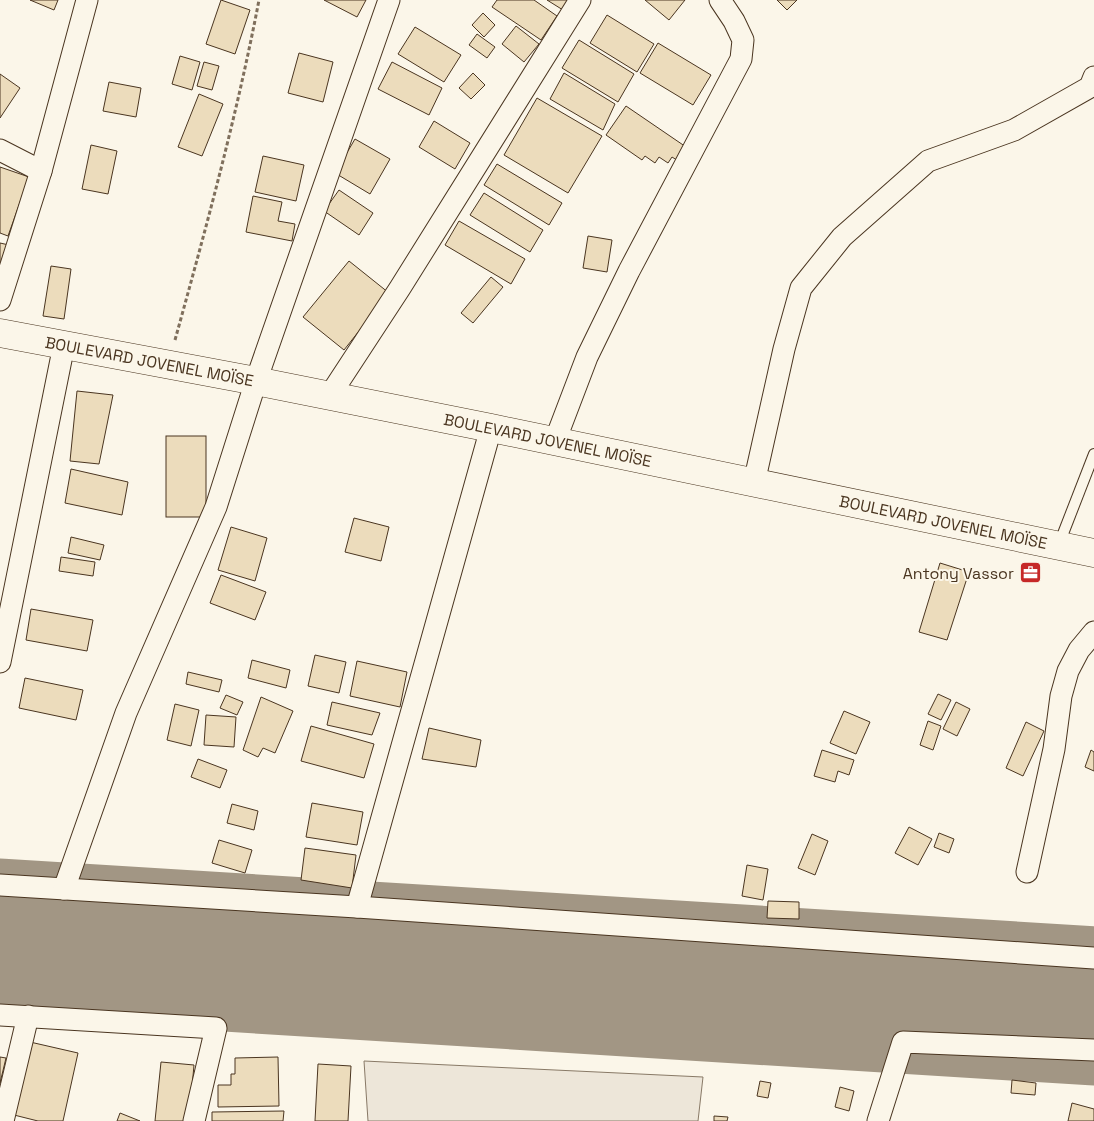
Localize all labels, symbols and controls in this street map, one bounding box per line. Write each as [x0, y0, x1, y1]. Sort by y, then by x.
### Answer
street label: BOULEVARD JOVENEL MOÏSE [43, 331, 255, 391]
street label: BOULEVARD JOVENEL MOÏSE [442, 408, 654, 472]
street label: BOULEVARD JOVENEL MOÏSE [837, 490, 1049, 554]
office icon: Antony Vassor [1018, 561, 1042, 585]
place label: Antony Vassor [903, 563, 1014, 584]

